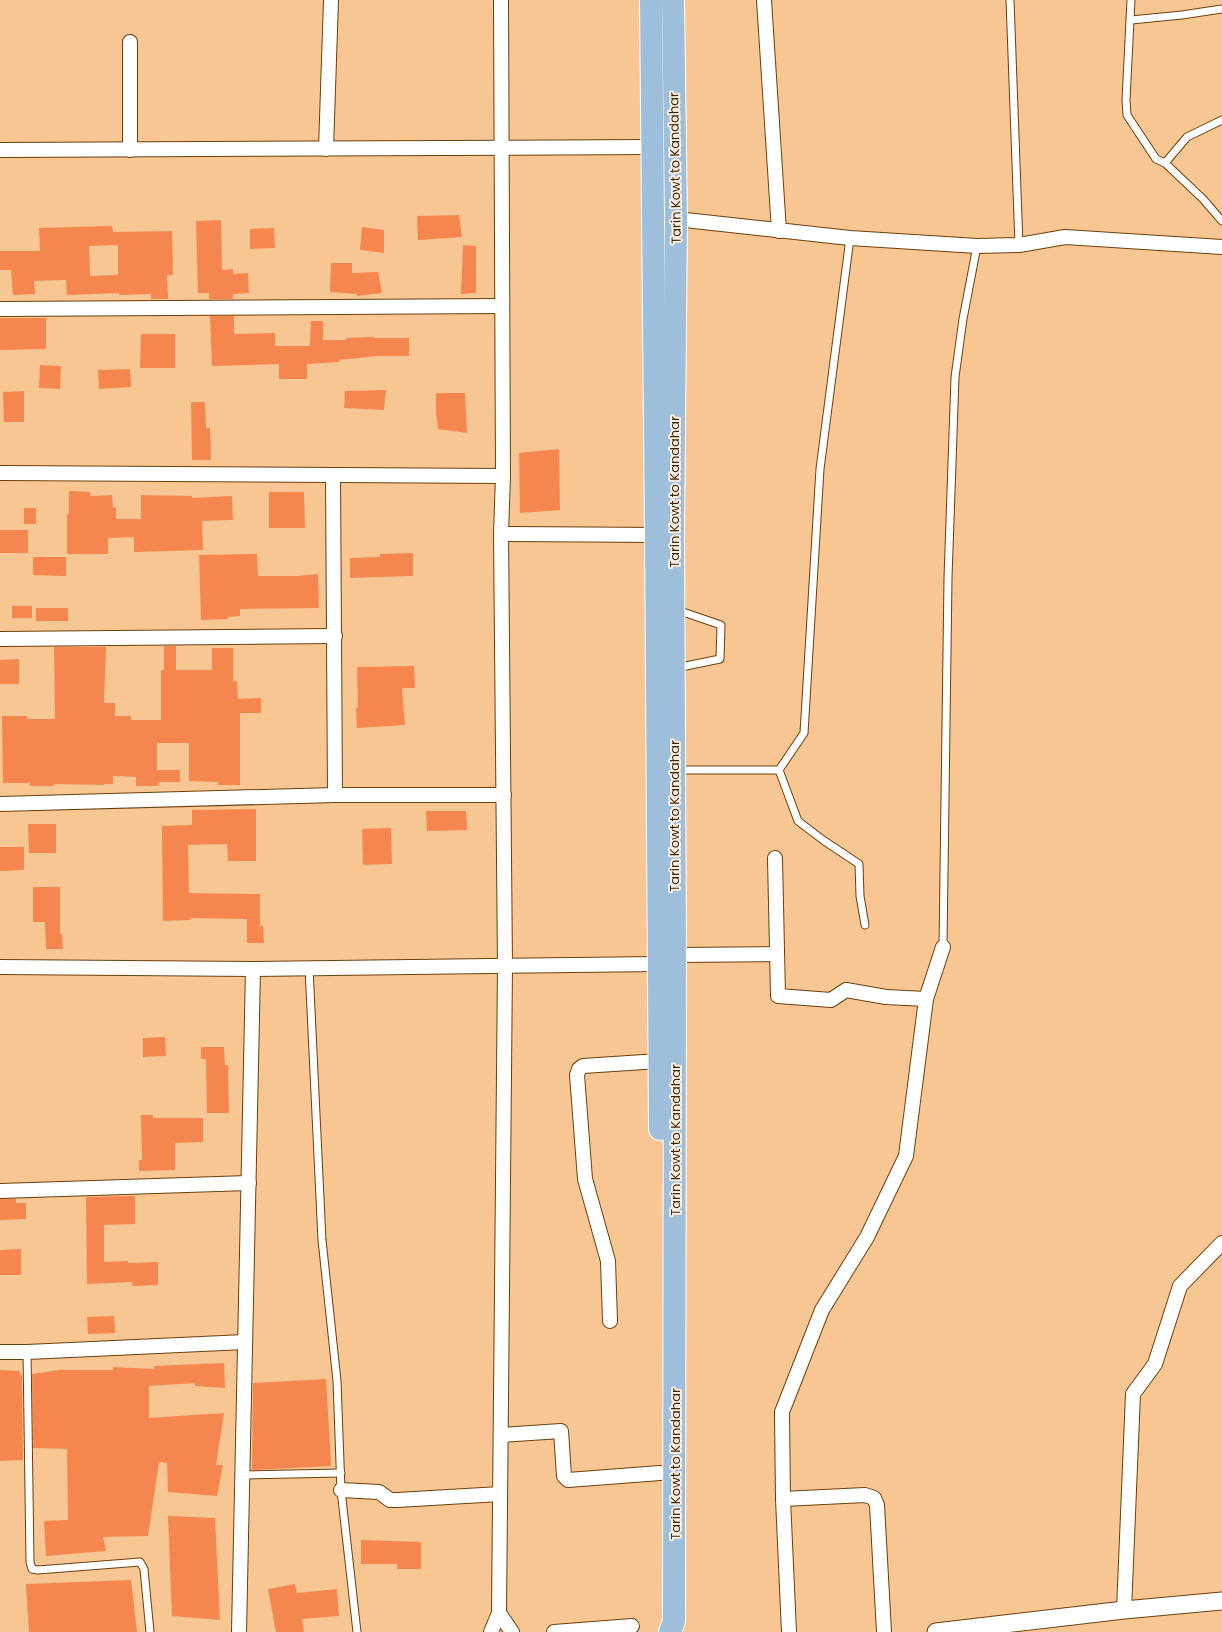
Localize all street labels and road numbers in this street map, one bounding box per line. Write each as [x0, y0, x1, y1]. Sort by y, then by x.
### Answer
street label: Tarin Kowt to Kandahar [664, 92, 686, 244]
street label: Tarin Kowt to Kandahar [665, 416, 684, 568]
street label: Tarin Kowt to Kandahar [665, 740, 684, 892]
street label: Tarin Kowt to Kandahar [666, 1064, 685, 1216]
street label: Tarin Kowt to Kandahar [666, 1388, 685, 1540]

